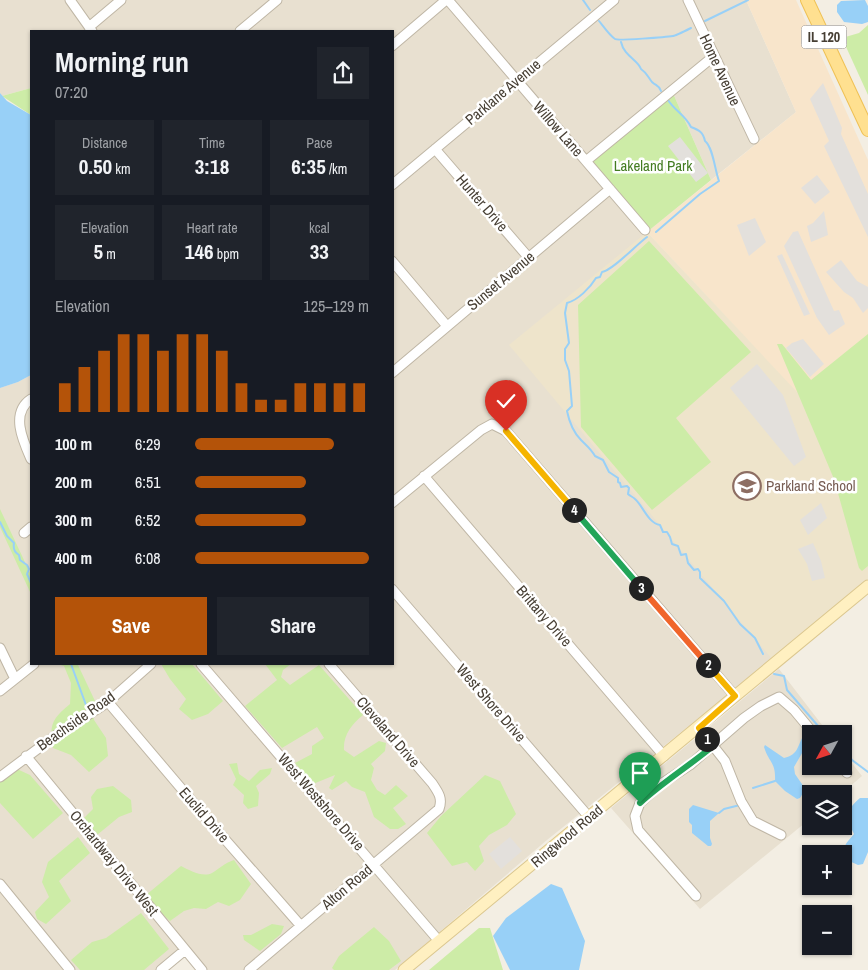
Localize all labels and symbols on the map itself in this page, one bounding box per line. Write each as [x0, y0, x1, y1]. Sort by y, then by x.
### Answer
road number: IL 120 [802, 26, 846, 48]
street label: Home Avenue [695, 30, 746, 109]
street label: Parklane Avenue [460, 54, 545, 129]
street label: Willow Lane [528, 97, 588, 161]
park label: Lakeland Park [614, 155, 693, 176]
street label: Hunter Drive [452, 169, 513, 236]
street label: Sunset Avenue [462, 246, 539, 315]
pin [485, 380, 527, 431]
school or university icon: Parkland School [732, 471, 762, 501]
place label: Parkland School [766, 475, 856, 496]
pin: 4 [562, 498, 586, 522]
pin: 3 [628, 576, 654, 600]
street label: Brittany Drive [512, 580, 577, 651]
pin: 2 [696, 652, 720, 678]
street label: West Shore Drive [452, 659, 531, 746]
street label: Beachside Road [32, 686, 119, 755]
street label: Cleveland Drive [352, 692, 425, 772]
north arrow [802, 725, 852, 775]
pin: 1 [694, 726, 720, 752]
street label: West Westshore Drive [273, 749, 370, 855]
pin [619, 752, 661, 803]
street label: Euclid Drive [174, 783, 234, 847]
street label: Ringwood Road [526, 799, 607, 872]
street label: Orchardway Drive West [65, 805, 164, 920]
street label: Alton Road [316, 859, 377, 915]

